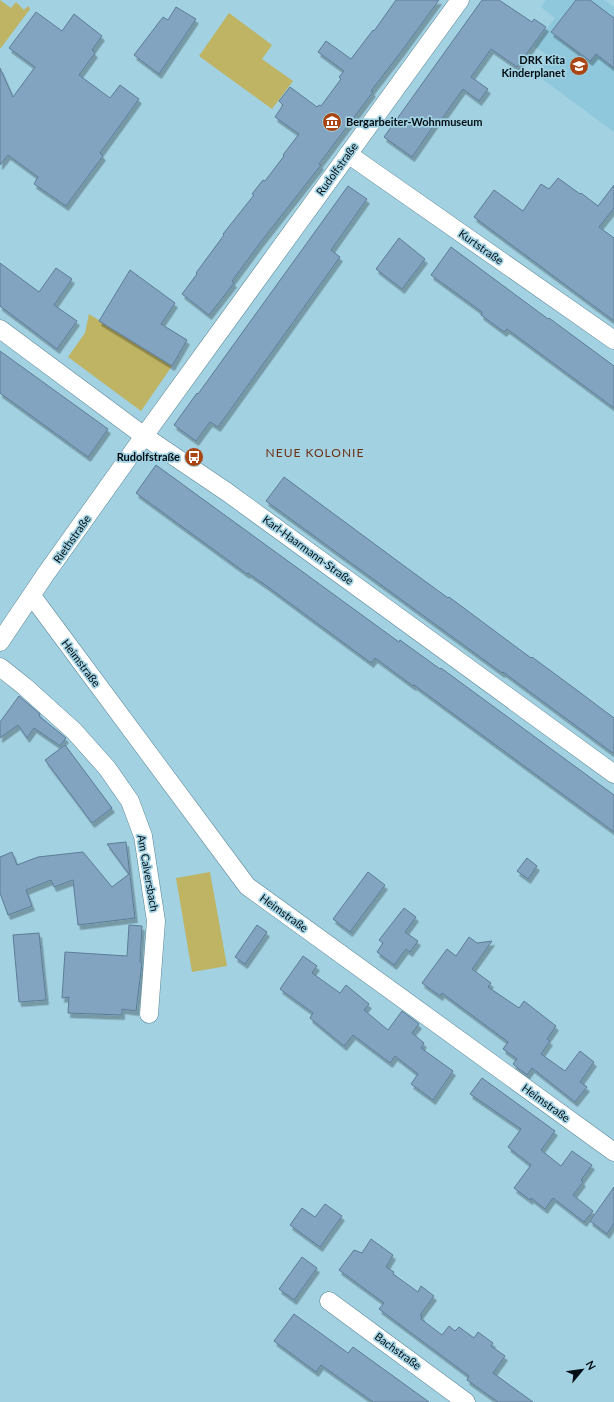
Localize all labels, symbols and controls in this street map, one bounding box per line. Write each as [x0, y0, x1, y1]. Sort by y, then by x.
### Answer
place label: DRK Kita Kinderplanet [502, 53, 566, 79]
school or university icon: DRK Kita Kinderplanet [568, 55, 590, 77]
museum icon: Bergarbeiter-Wohnmuseum [321, 111, 343, 133]
place label: Bergarbeiter-Wohnmuseum [346, 115, 482, 128]
street label: Rudolfstraße [313, 140, 360, 198]
street label: Kurtstraße [457, 227, 506, 267]
district label: NEUE KOLONIE [266, 445, 364, 460]
bus stop icon: Rudolfstraße [183, 446, 205, 468]
place label: Rudolfstraße [117, 450, 180, 463]
street label: Riethstraße [50, 512, 93, 565]
street label: Karl-Haarmann-Straße [261, 512, 356, 587]
street label: Heimstraße [59, 636, 104, 689]
street label: Am Calversbach [135, 833, 162, 912]
street label: Heimstraße [258, 891, 311, 934]
street label: Heimstraße [520, 1081, 573, 1124]
street label: Bachstraße [373, 1329, 424, 1372]
north arrow [562, 1350, 602, 1390]
text: N [583, 1358, 599, 1372]

